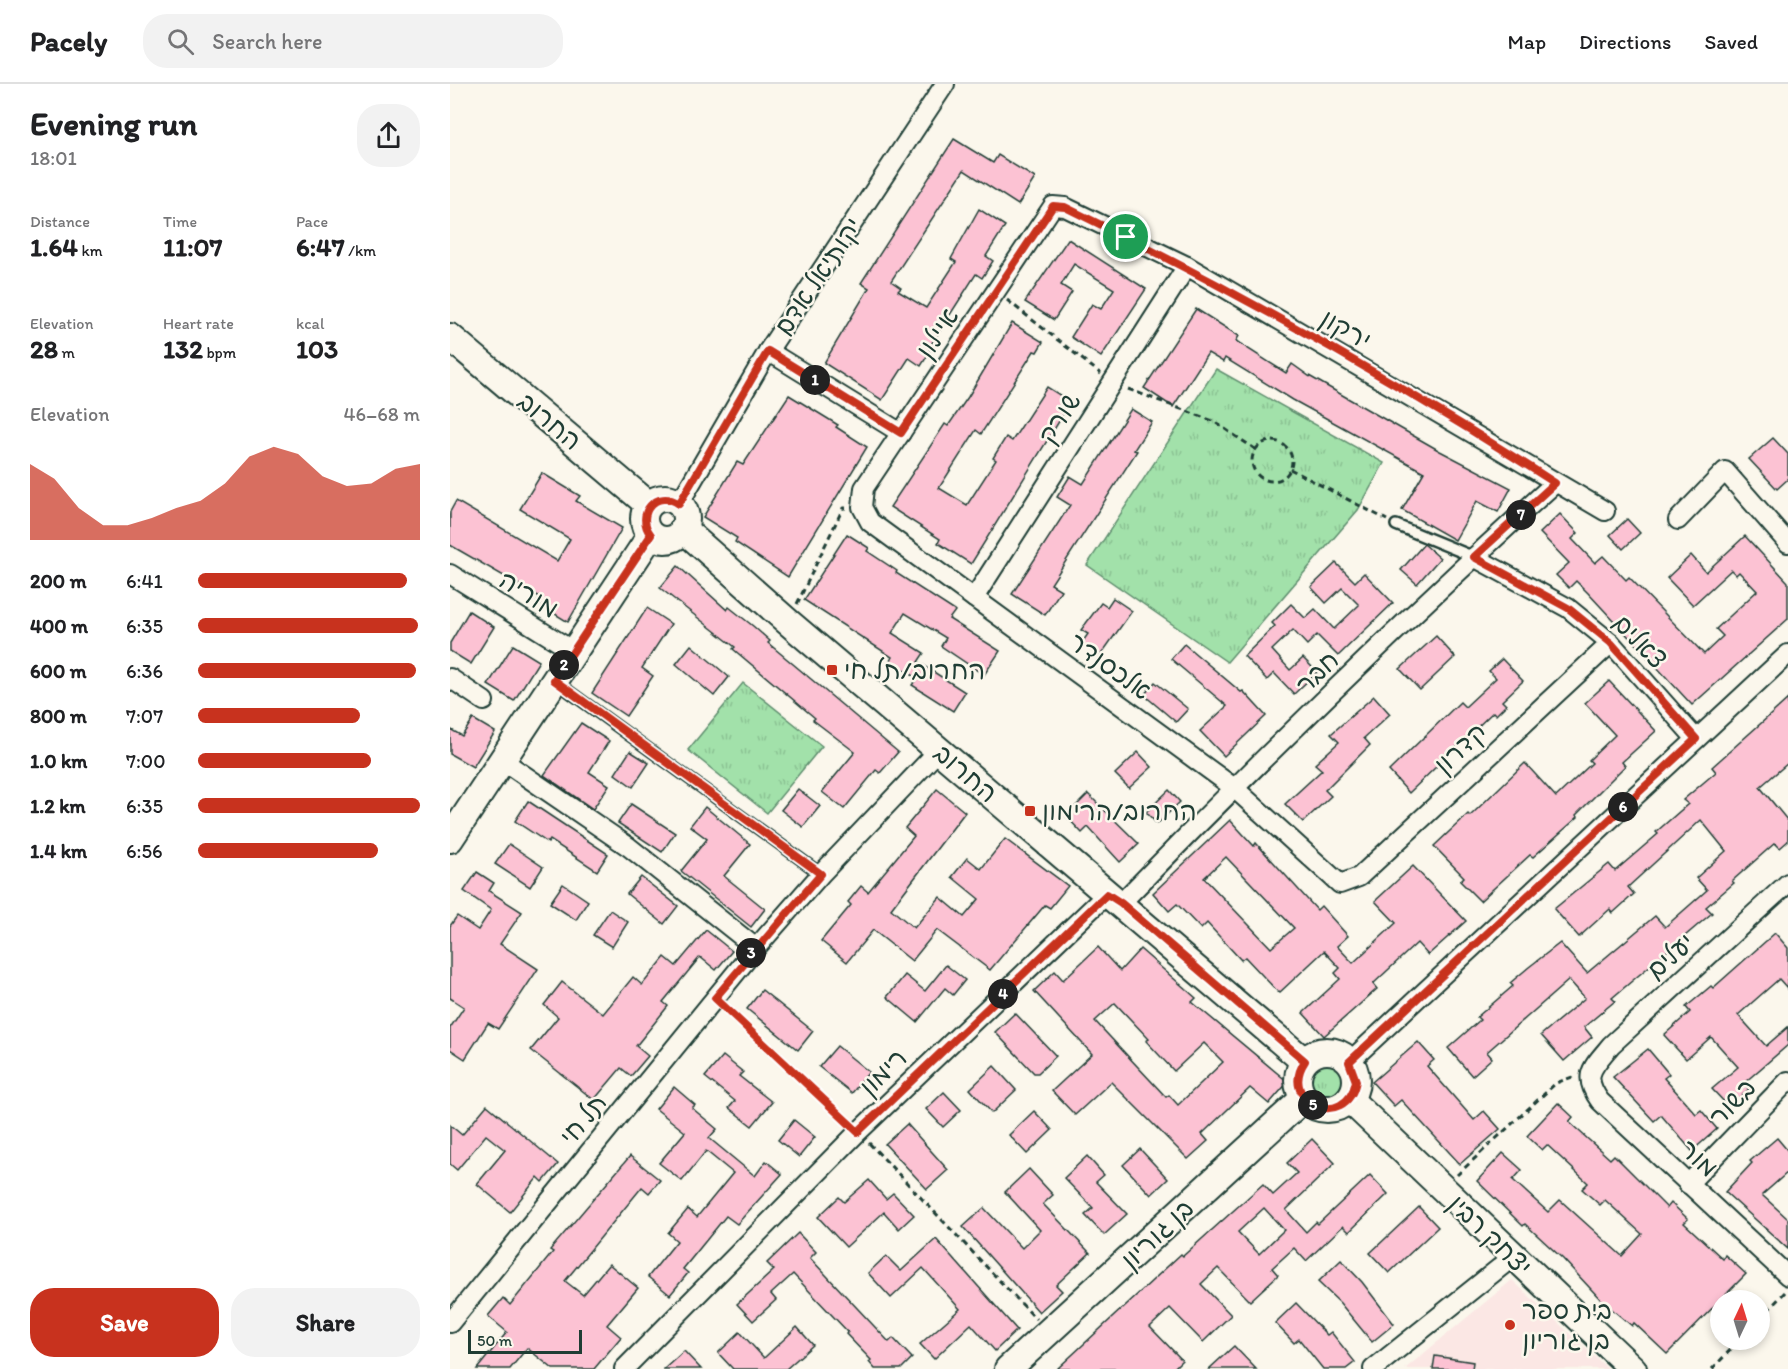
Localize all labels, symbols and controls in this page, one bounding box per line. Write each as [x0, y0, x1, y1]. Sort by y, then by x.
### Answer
search box [143, 14, 563, 68]
text: Pacely [30, 24, 107, 58]
icon: search [164, 25, 197, 58]
text: Search here [212, 28, 323, 55]
text: Map [1508, 29, 1546, 54]
text: Directions [1579, 29, 1671, 54]
text: Saved [1704, 29, 1758, 54]
text: Evening run [30, 104, 197, 143]
button: share [357, 104, 420, 167]
text: 18:01 [30, 146, 77, 170]
street label: יקותיאל אדם [767, 211, 870, 341]
pin [1100, 211, 1151, 262]
text: Distance [30, 212, 90, 231]
text: Time [163, 212, 197, 231]
text: Pace [296, 212, 328, 231]
icon: arrive [1109, 220, 1142, 253]
text: 1.64 [30, 231, 78, 263]
text: 11:07 [163, 231, 222, 263]
text: 6:47 [296, 231, 345, 263]
text: km [78, 241, 103, 260]
text: /km [345, 241, 376, 260]
street label: איילון [909, 302, 965, 364]
street label: ירקון [1315, 302, 1377, 356]
text: Elevation [30, 314, 94, 333]
text: Heart rate [163, 314, 234, 333]
text: kcal [296, 314, 324, 333]
text: 28 [30, 333, 58, 365]
text: 132 [163, 333, 203, 365]
text: 103 [296, 333, 338, 365]
text: m [58, 343, 75, 362]
text: bpm [203, 343, 236, 362]
pin: 1 [800, 365, 830, 395]
text: 1 [811, 370, 819, 389]
street label: החרוב [512, 385, 588, 457]
street label: שורק [1031, 386, 1087, 450]
text: Elevation [30, 402, 109, 426]
text: 46–68 m [343, 402, 420, 426]
pin: 7 [1506, 500, 1536, 530]
text: 7 [1517, 505, 1525, 524]
street label: מוריה [493, 563, 565, 625]
text: 200 m [30, 569, 86, 593]
text: 6:41 [126, 569, 163, 593]
street label: צאלים [1606, 607, 1674, 675]
text: 400 m [30, 614, 88, 638]
text: 6:35 [126, 614, 163, 638]
street label: אלכסנדר [1063, 625, 1157, 707]
street label: חבר [1289, 644, 1345, 700]
pin: 2 [549, 650, 579, 680]
place label: החרוב/תל חי [844, 654, 985, 686]
text: 2 [560, 655, 568, 674]
text: 600 m [30, 659, 87, 683]
text: 6:36 [126, 659, 163, 683]
marker: החרוב/תל חי [825, 663, 839, 677]
text: 800 m [30, 704, 87, 728]
text: 7:07 [126, 704, 163, 728]
street label: קדרון [1427, 716, 1493, 780]
street label: החרוב [928, 737, 1004, 809]
text: 1.0 km [30, 749, 87, 773]
text: 7:00 [126, 749, 165, 773]
pin: 6 [1608, 792, 1638, 822]
text: 1.2 km [30, 794, 86, 818]
text: 6:35 [126, 794, 163, 818]
place label: החרוב/הרימון [1042, 795, 1197, 827]
text: 6 [1619, 797, 1627, 816]
marker: החרוב/הרימון [1023, 804, 1037, 818]
text: 1.4 km [30, 839, 87, 863]
text: 6:56 [126, 839, 163, 863]
street label: יעלים [1639, 926, 1701, 986]
pin: 3 [736, 938, 766, 968]
text: 3 [747, 943, 755, 962]
pin: 4 [988, 979, 1018, 1009]
text: 4 [998, 984, 1008, 1003]
street label: רימון [853, 1042, 913, 1102]
street label: בשור [1702, 1072, 1762, 1132]
street label: תל חי [553, 1087, 613, 1151]
pin: 5 [1298, 1090, 1328, 1120]
text: 5 [1309, 1095, 1317, 1114]
street label: מור [1673, 1132, 1725, 1184]
street label: יצחק רבין [1442, 1188, 1538, 1282]
street label: בן גוריון [1114, 1192, 1200, 1276]
button: Save [30, 1288, 219, 1357]
button: Share [231, 1288, 420, 1357]
north arrow [1710, 1290, 1770, 1350]
map controls [1710, 1290, 1770, 1350]
place label: בית ספר בן גוריון [1522, 1294, 1612, 1356]
marker: בית ספר בן גוריון [1503, 1318, 1517, 1332]
scale bar [468, 1327, 582, 1354]
text: 50 m [477, 1331, 512, 1350]

